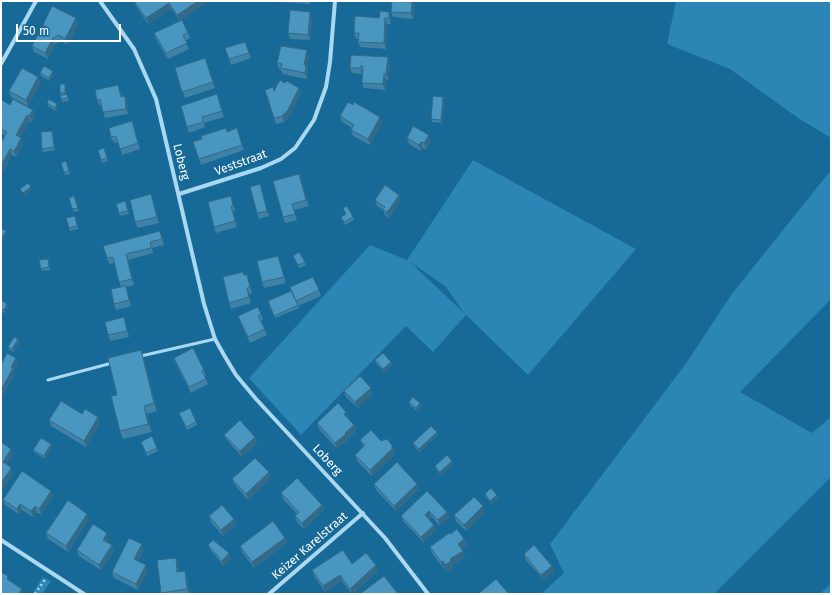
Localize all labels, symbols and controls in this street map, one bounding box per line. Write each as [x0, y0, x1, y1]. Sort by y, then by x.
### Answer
scale bar [18, 16, 123, 42]
text: 50 m [23, 24, 49, 38]
street label: Loberg [170, 142, 192, 182]
street label: Veststraat [213, 147, 269, 179]
street label: Loberg [309, 442, 345, 478]
street label: Keizer Karelstraat [269, 509, 351, 583]

